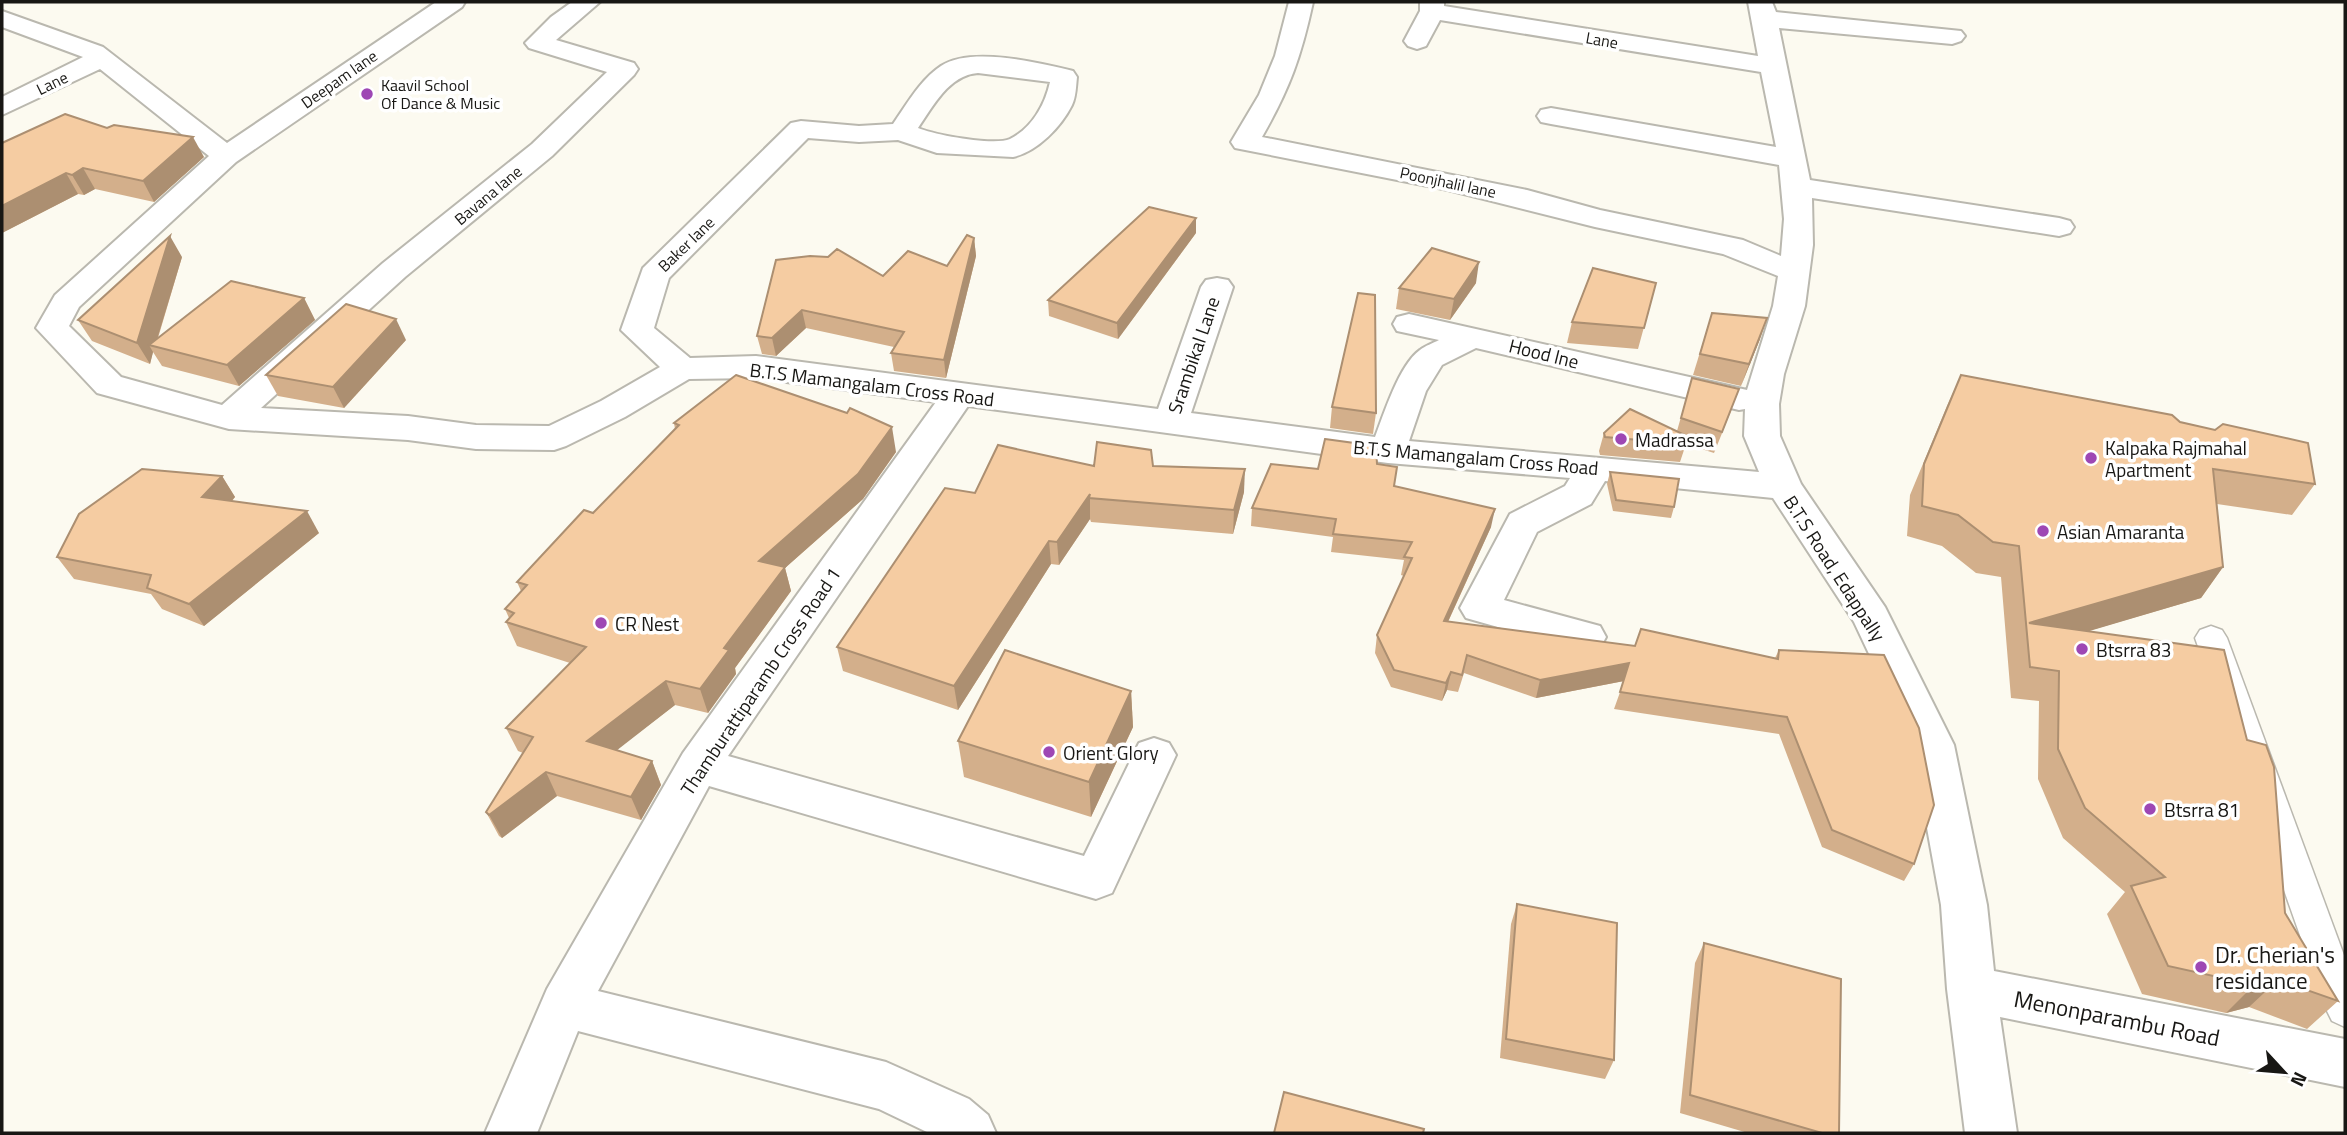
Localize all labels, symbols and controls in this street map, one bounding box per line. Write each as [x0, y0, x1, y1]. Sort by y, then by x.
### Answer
street label: Lane [1584, 25, 1620, 55]
street label: Deepam lane [296, 44, 382, 114]
street label: Lane [32, 65, 72, 101]
place label: Kaavil School Of Dance & Music [381, 73, 500, 115]
marker: Kaavil School Of Dance & Music [359, 86, 375, 102]
street label: Bavana lane [449, 159, 527, 231]
street label: Poonjhalil lane [1398, 160, 1498, 204]
street label: Baker lane [652, 211, 720, 277]
street label: Srambikal Lane [1159, 293, 1227, 417]
street label: Hood lne [1506, 330, 1582, 376]
street label: B.T.S Mamangalam Cross Road [748, 355, 996, 413]
place label: Madrassa [1635, 425, 1714, 454]
marker: Madrassa [1613, 431, 1629, 447]
street label: B.T.S Mamangalam Cross Road [1352, 432, 1600, 482]
place label: Kalpaka Rajmahal Apartment [2105, 433, 2247, 484]
marker: Kalpaka Rajmahal Apartment [2083, 450, 2099, 466]
street label: B.T.S Road, Edappally [1777, 489, 1893, 647]
place label: Asian Amaranta [2057, 517, 2185, 546]
marker: Asian Amaranta [2035, 523, 2051, 539]
street label: Thamburattiparamb Cross Road 1 [673, 561, 847, 801]
place label: CR Nest [615, 609, 679, 638]
marker: CR Nest [593, 615, 609, 631]
place label: Btsrra 83 [2096, 635, 2171, 664]
marker: Btsrra 83 [2074, 641, 2090, 657]
place label: Orient Glory [1063, 738, 1159, 767]
marker: Orient Glory [1041, 744, 1057, 760]
place label: Btsrra 81 [2164, 795, 2239, 824]
marker: Btsrra 81 [2142, 801, 2158, 817]
place label: Dr. Cherian's residance [2215, 937, 2335, 998]
marker: Dr. Cherian's residance [2193, 959, 2209, 975]
street label: Menonparambu Road [2011, 981, 2223, 1055]
north arrow [2249, 1037, 2319, 1107]
text: N [2284, 1067, 2316, 1092]

